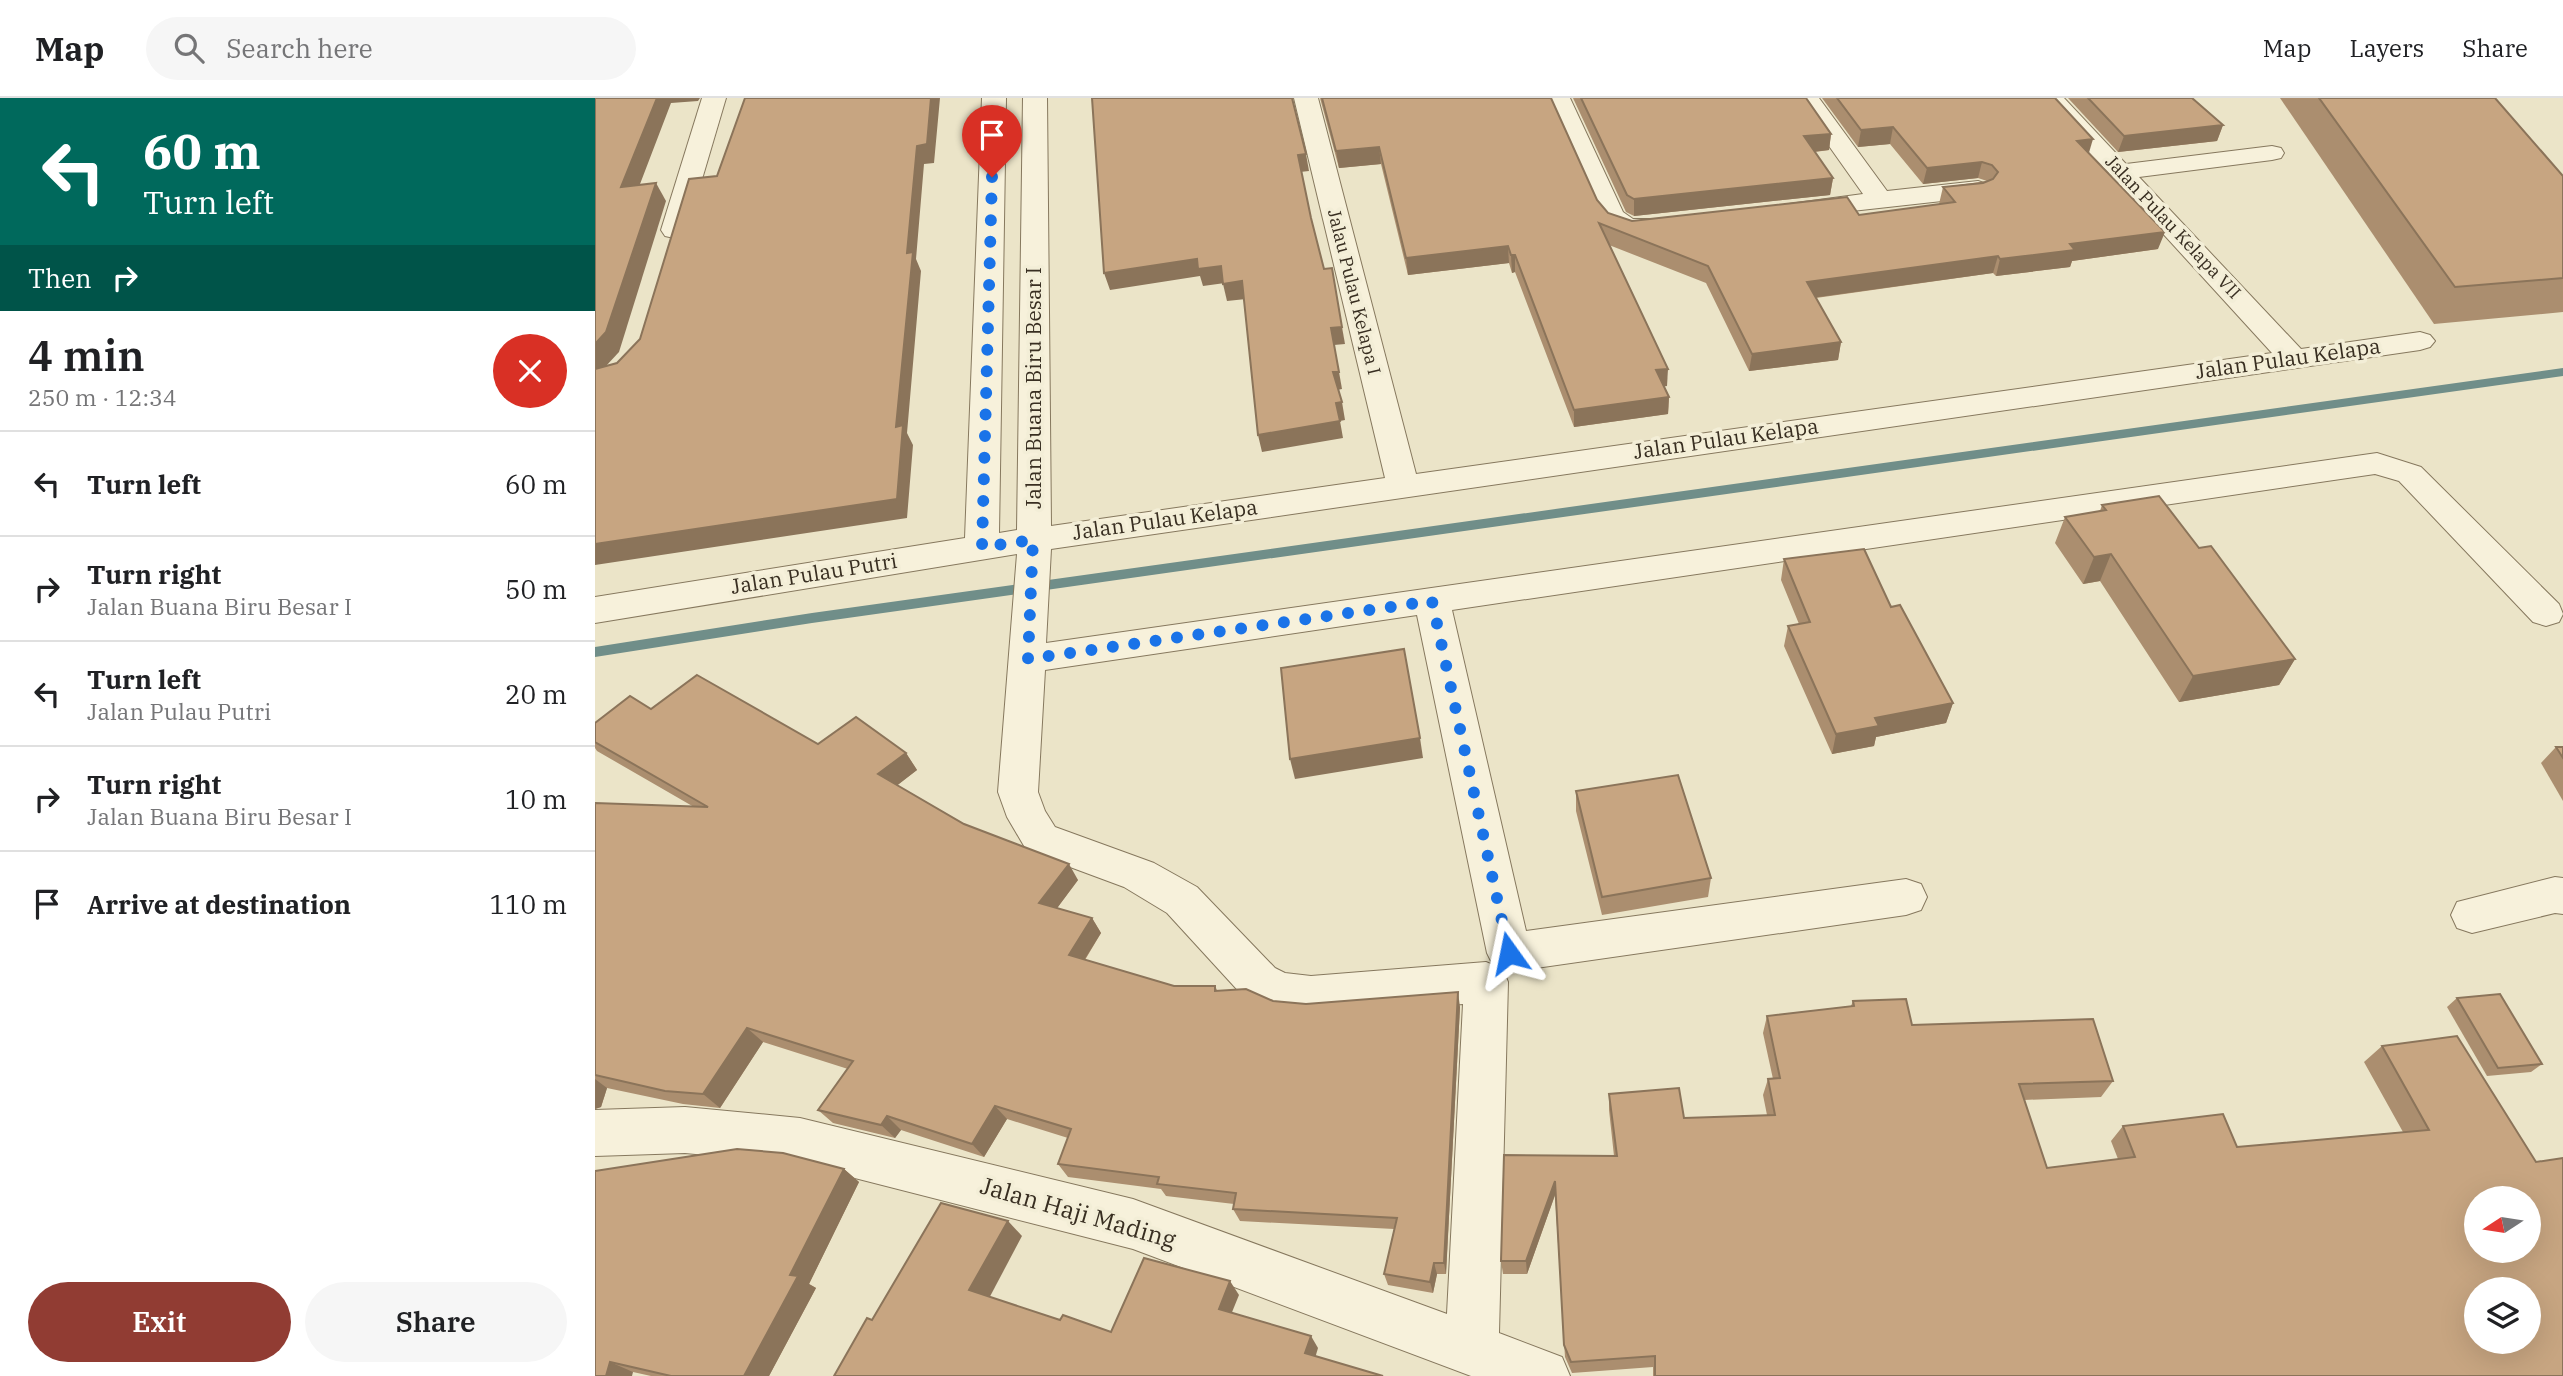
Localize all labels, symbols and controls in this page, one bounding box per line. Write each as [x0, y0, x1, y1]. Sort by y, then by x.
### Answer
search box [146, 17, 636, 80]
text: Map [35, 27, 104, 70]
icon: search [170, 29, 208, 67]
text: Search here [226, 31, 373, 65]
text: Map [2263, 32, 2311, 64]
text: Layers [2349, 32, 2424, 64]
text: Share [2462, 32, 2528, 64]
pin [962, 105, 1022, 177]
icon: arrive [973, 116, 1011, 154]
text: 60 m [143, 119, 261, 182]
icon: left [28, 126, 119, 217]
street label: Jalan Pulau Kelapa VII [2101, 150, 2246, 303]
text: Turn left [143, 181, 274, 223]
street label: Jalau Pulau Kelapa I [1323, 207, 1386, 377]
icon: right [106, 259, 144, 297]
text: Then [28, 261, 92, 295]
street label: Jalan Buana Biru Besar I [1019, 267, 1047, 509]
text: 4 min [28, 328, 145, 383]
street label: Jalan Pulau Kelapa [2194, 331, 2382, 385]
button: close [493, 334, 567, 408]
text: 250 m · 12:34 [28, 382, 177, 412]
street label: Jalan Pulau Kelapa [1632, 411, 1820, 465]
icon: left [28, 465, 66, 503]
text: Turn left [87, 467, 201, 501]
text: 60 m [505, 467, 567, 501]
street label: Jalan Pulau Kelapa [1071, 492, 1259, 546]
street label: Jalan Pulau Putri [729, 546, 899, 600]
text: Turn right [87, 557, 221, 591]
icon: right [28, 570, 66, 608]
text: 50 m [505, 572, 567, 606]
text: Jalan Buana Biru Besar I [87, 591, 352, 621]
text: Turn left [87, 662, 201, 696]
icon: left [28, 675, 66, 713]
text: 20 m [505, 677, 567, 711]
text: Jalan Pulau Putri [87, 696, 271, 726]
text: Turn right [87, 767, 221, 801]
icon: right [28, 780, 66, 818]
text: 10 m [505, 782, 567, 816]
text: Jalan Buana Biru Besar I [87, 801, 352, 831]
icon: arrive [28, 885, 66, 923]
text: Arrive at destination [87, 887, 351, 921]
text: 110 m [489, 887, 567, 921]
position arrow [1472, 916, 1546, 990]
street label: Jalan Haji Mading [977, 1169, 1180, 1255]
north arrow [2464, 1186, 2541, 1264]
map controls [2464, 1186, 2541, 1354]
button: layers [2464, 1277, 2541, 1354]
button: Exit [28, 1282, 291, 1362]
button: Share [305, 1282, 567, 1362]

